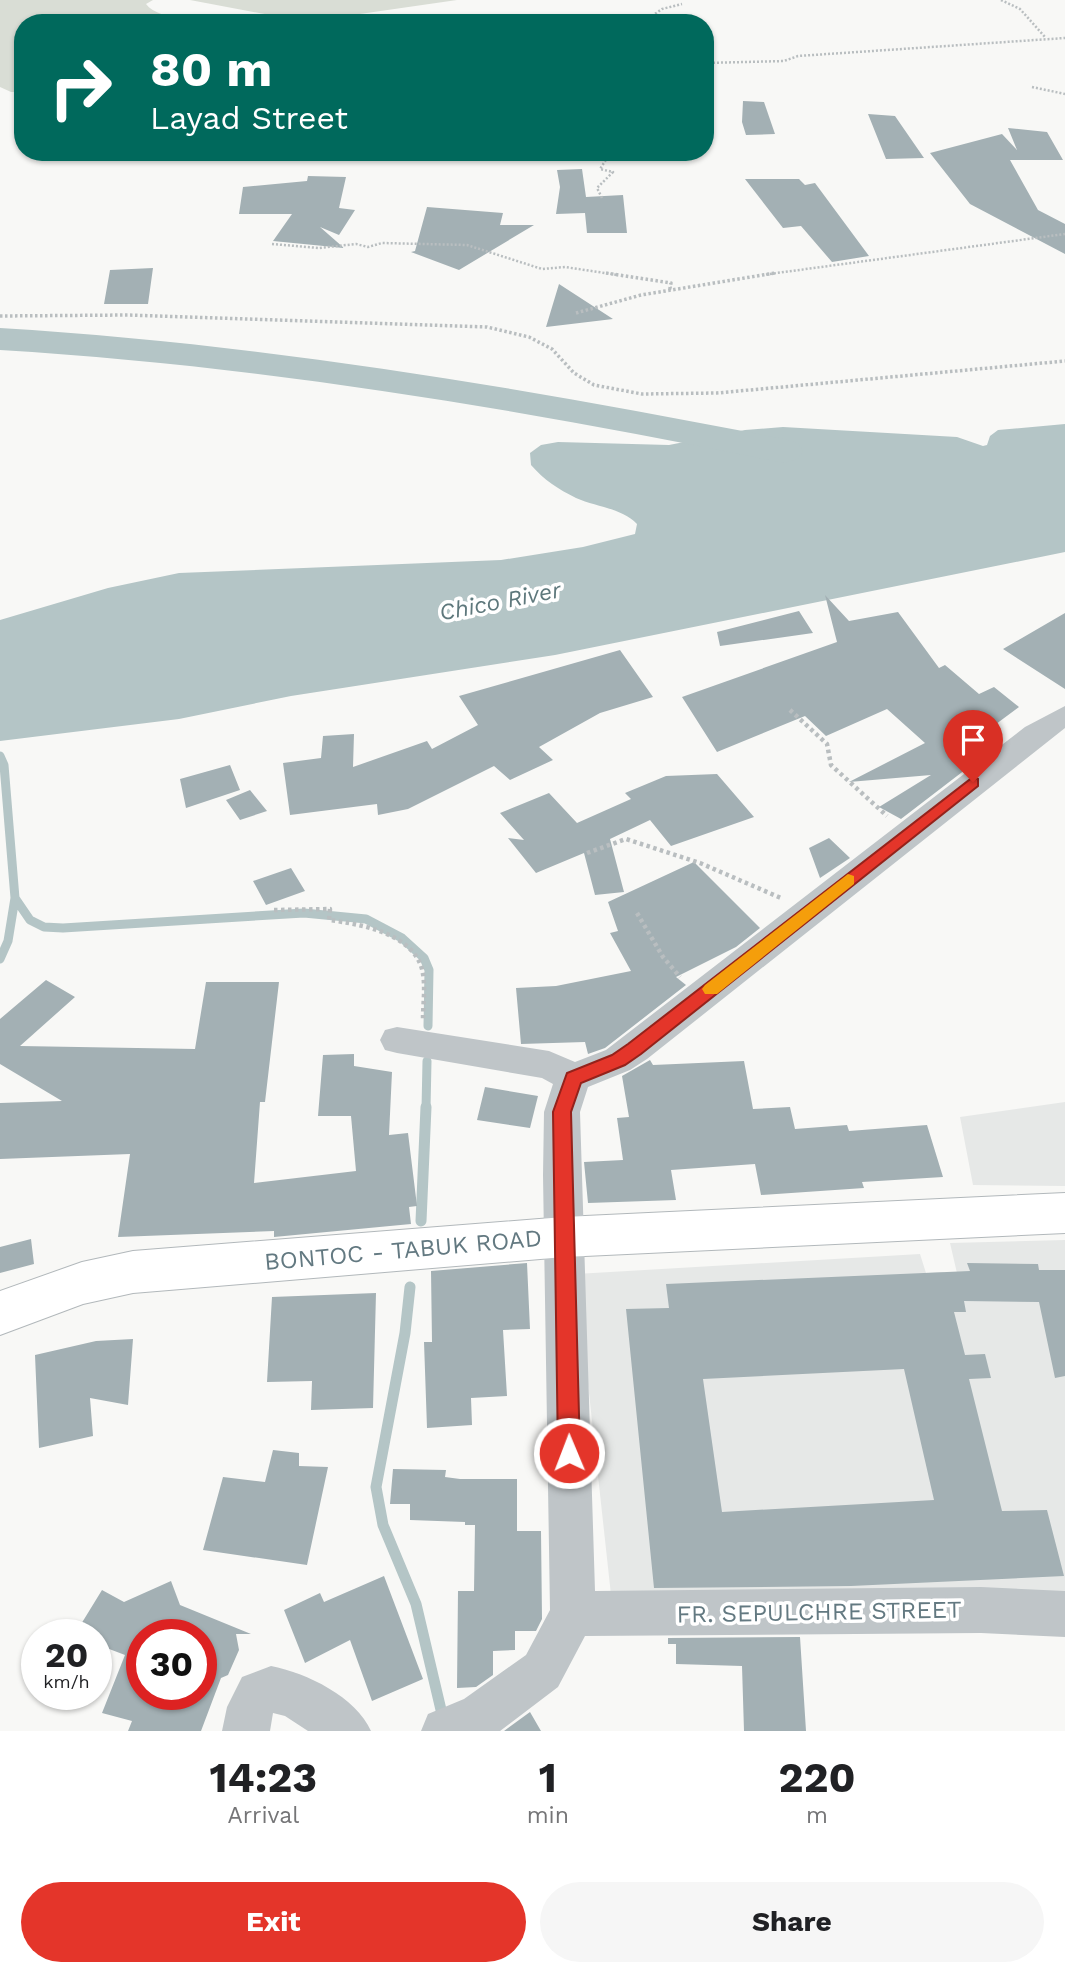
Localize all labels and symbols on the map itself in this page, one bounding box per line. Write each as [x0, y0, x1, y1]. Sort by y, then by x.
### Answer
water label: Chico River [437, 576, 564, 627]
pin [943, 710, 1003, 782]
street label: BONTOC - TABUK ROAD [263, 1224, 543, 1276]
position arrow [532, 1416, 606, 1490]
street label: FR. SEPULCHRE STREET [676, 1596, 962, 1628]
speed limit sign: 30 [126, 1619, 217, 1710]

